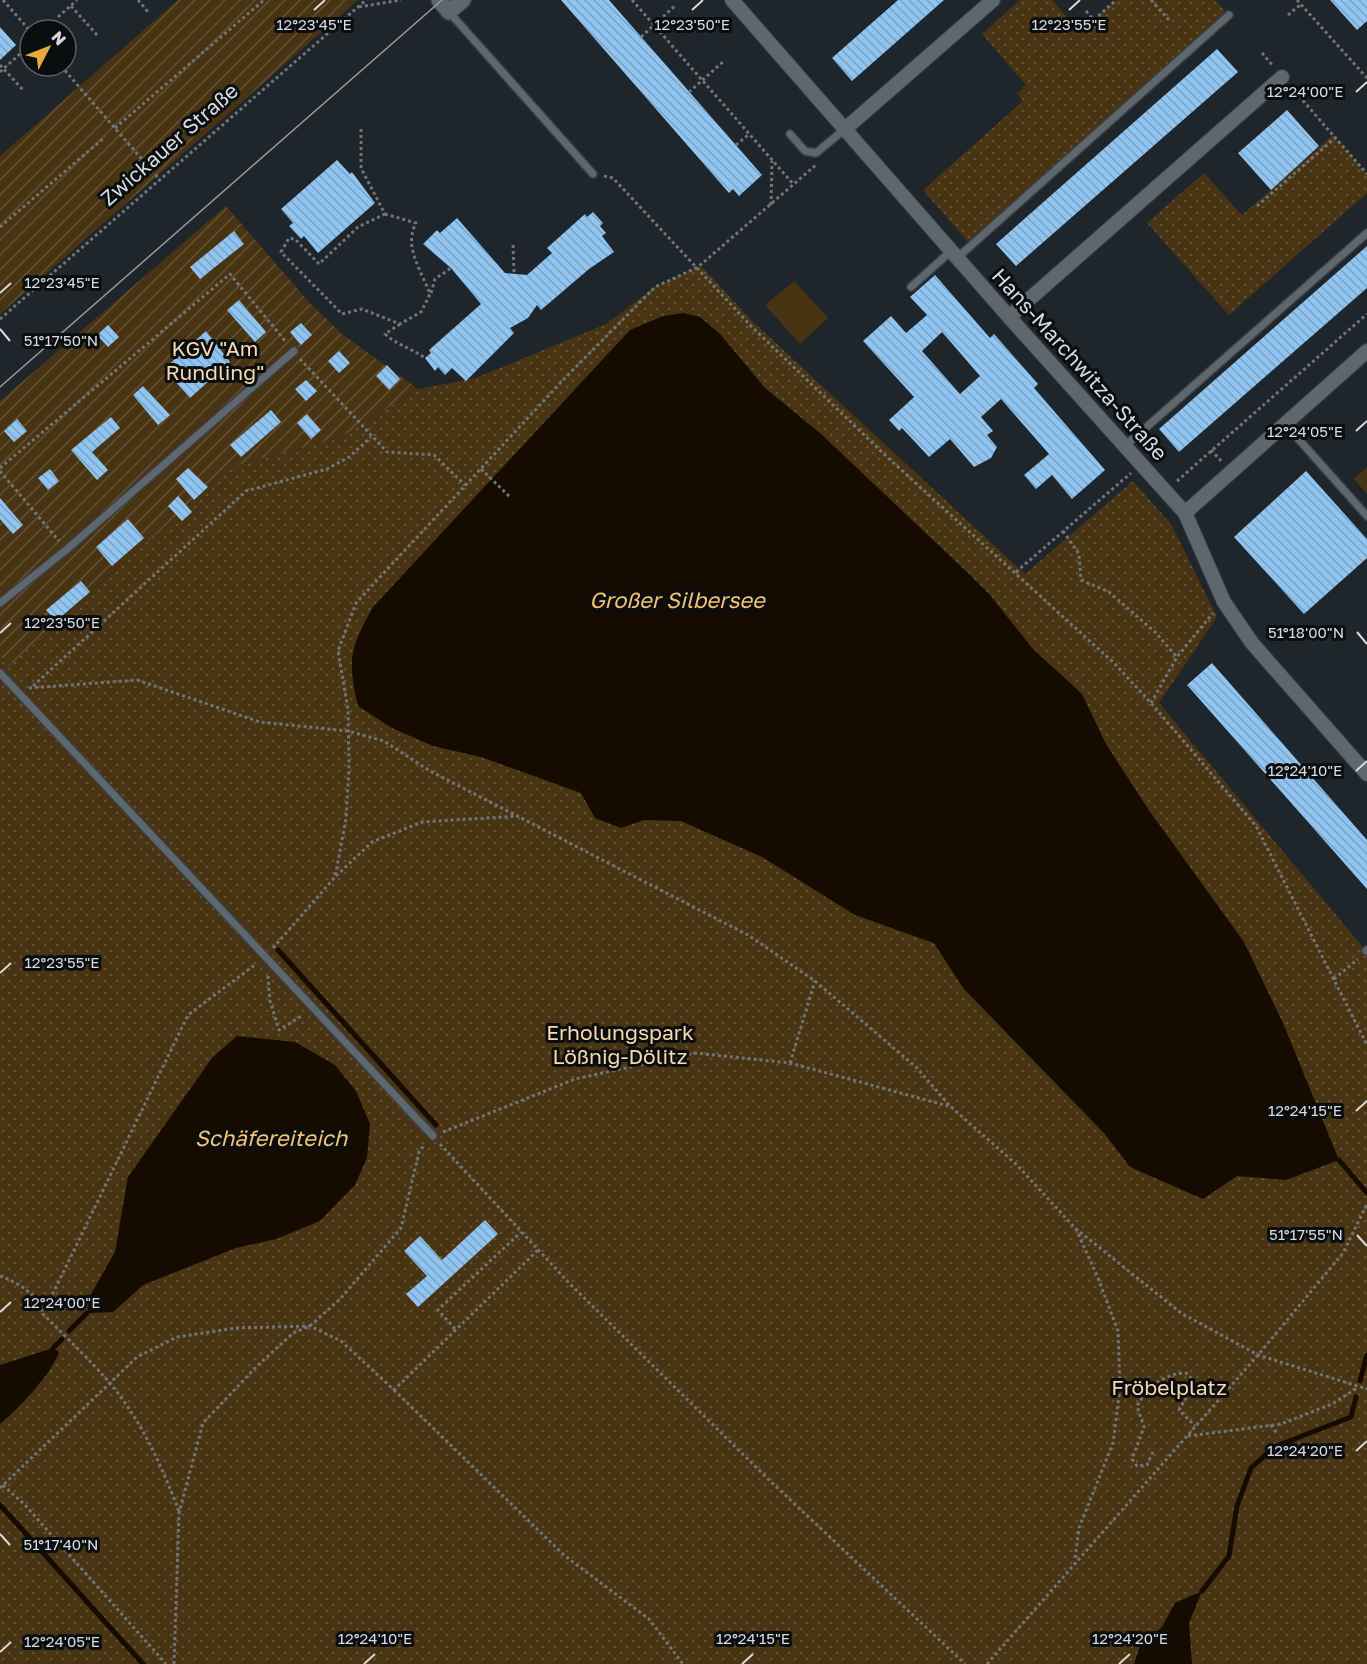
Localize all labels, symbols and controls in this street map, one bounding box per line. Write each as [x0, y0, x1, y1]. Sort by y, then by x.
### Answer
text: 12°23'45"E [276, 15, 352, 33]
text: 12°23'50"E [654, 15, 730, 33]
text: 12°23'55"E [1031, 15, 1107, 33]
north arrow [18, 18, 78, 78]
text: N [48, 27, 71, 49]
street label: Zwickauer Straße [95, 77, 243, 211]
text: 12°24'00"E [1267, 82, 1343, 100]
street label: Hans-Marchwitza-Straße [987, 263, 1173, 465]
text: 12°23'45"E [24, 273, 100, 291]
text: 51°17'50"N [24, 331, 98, 349]
park label: KGV "Am Rundling" [166, 335, 264, 385]
text: 12°24'05"E [1267, 422, 1343, 440]
water label: Großer Silbersee [589, 586, 767, 613]
text: 12°23'50"E [24, 613, 100, 631]
text: 51°18'00"N [1268, 623, 1344, 641]
text: 12°24'10"E [1268, 761, 1342, 779]
text: 12°23'55"E [24, 953, 100, 971]
park label: Erholungspark Lößnig-Dölitz [546, 1019, 694, 1069]
text: 12°24'15"E [1268, 1101, 1342, 1119]
water label: Schäfereiteich [195, 1124, 349, 1151]
text: 51°17'55"N [1269, 1225, 1343, 1243]
text: 12°24'00"E [24, 1293, 100, 1311]
park label: Fröbelplatz [1111, 1374, 1227, 1400]
text: 12°24'20"E [1267, 1441, 1343, 1459]
text: 51°17'40"N [24, 1535, 98, 1553]
text: 12°24'10"E [338, 1629, 412, 1647]
text: 12°24'15"E [716, 1629, 790, 1647]
text: 12°24'20"E [1092, 1629, 1168, 1647]
text: 12°24'05"E [24, 1632, 100, 1650]

